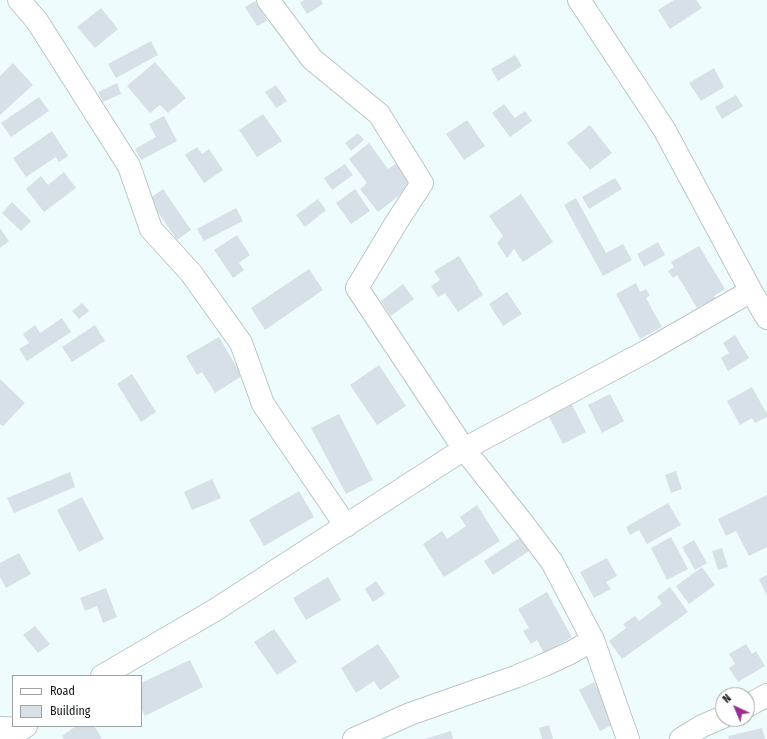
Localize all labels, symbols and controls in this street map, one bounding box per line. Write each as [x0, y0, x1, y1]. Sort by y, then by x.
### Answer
legend [12, 675, 142, 727]
text: Road [50, 684, 75, 698]
north arrow [715, 687, 755, 727]
text: N [720, 692, 734, 706]
text: Building [50, 704, 90, 718]

